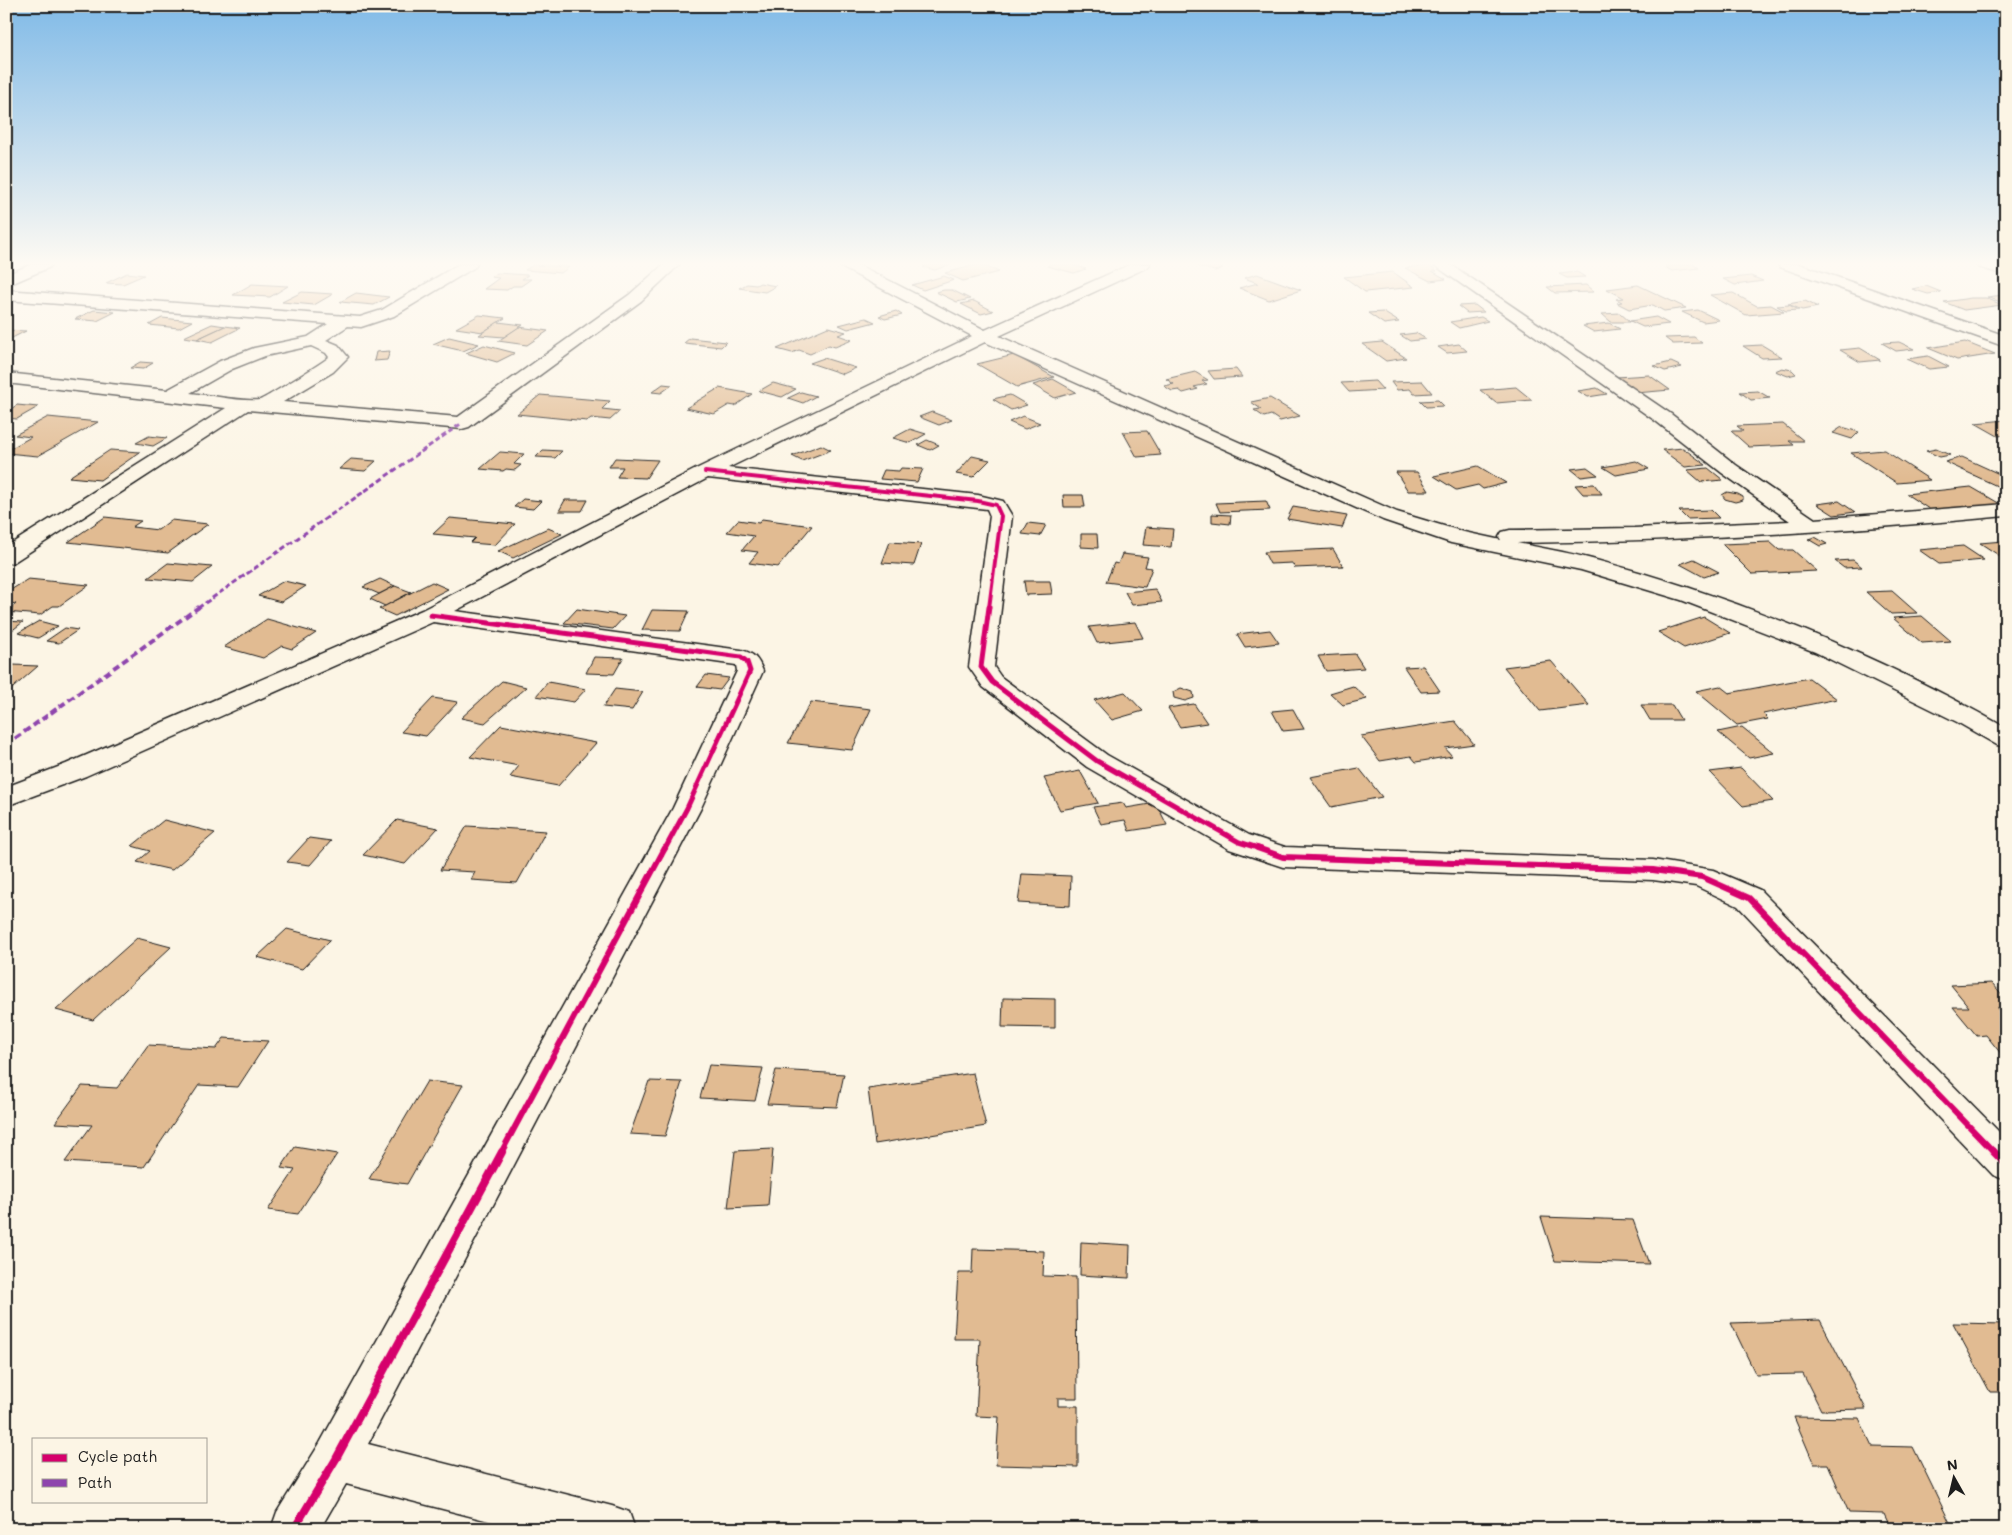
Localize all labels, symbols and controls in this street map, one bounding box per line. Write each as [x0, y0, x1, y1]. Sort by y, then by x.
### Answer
legend [32, 1438, 208, 1502]
text: Cycle path [78, 1446, 157, 1466]
north arrow [1930, 1452, 1980, 1502]
text: N [1946, 1454, 1959, 1475]
text: Path [78, 1472, 112, 1492]

